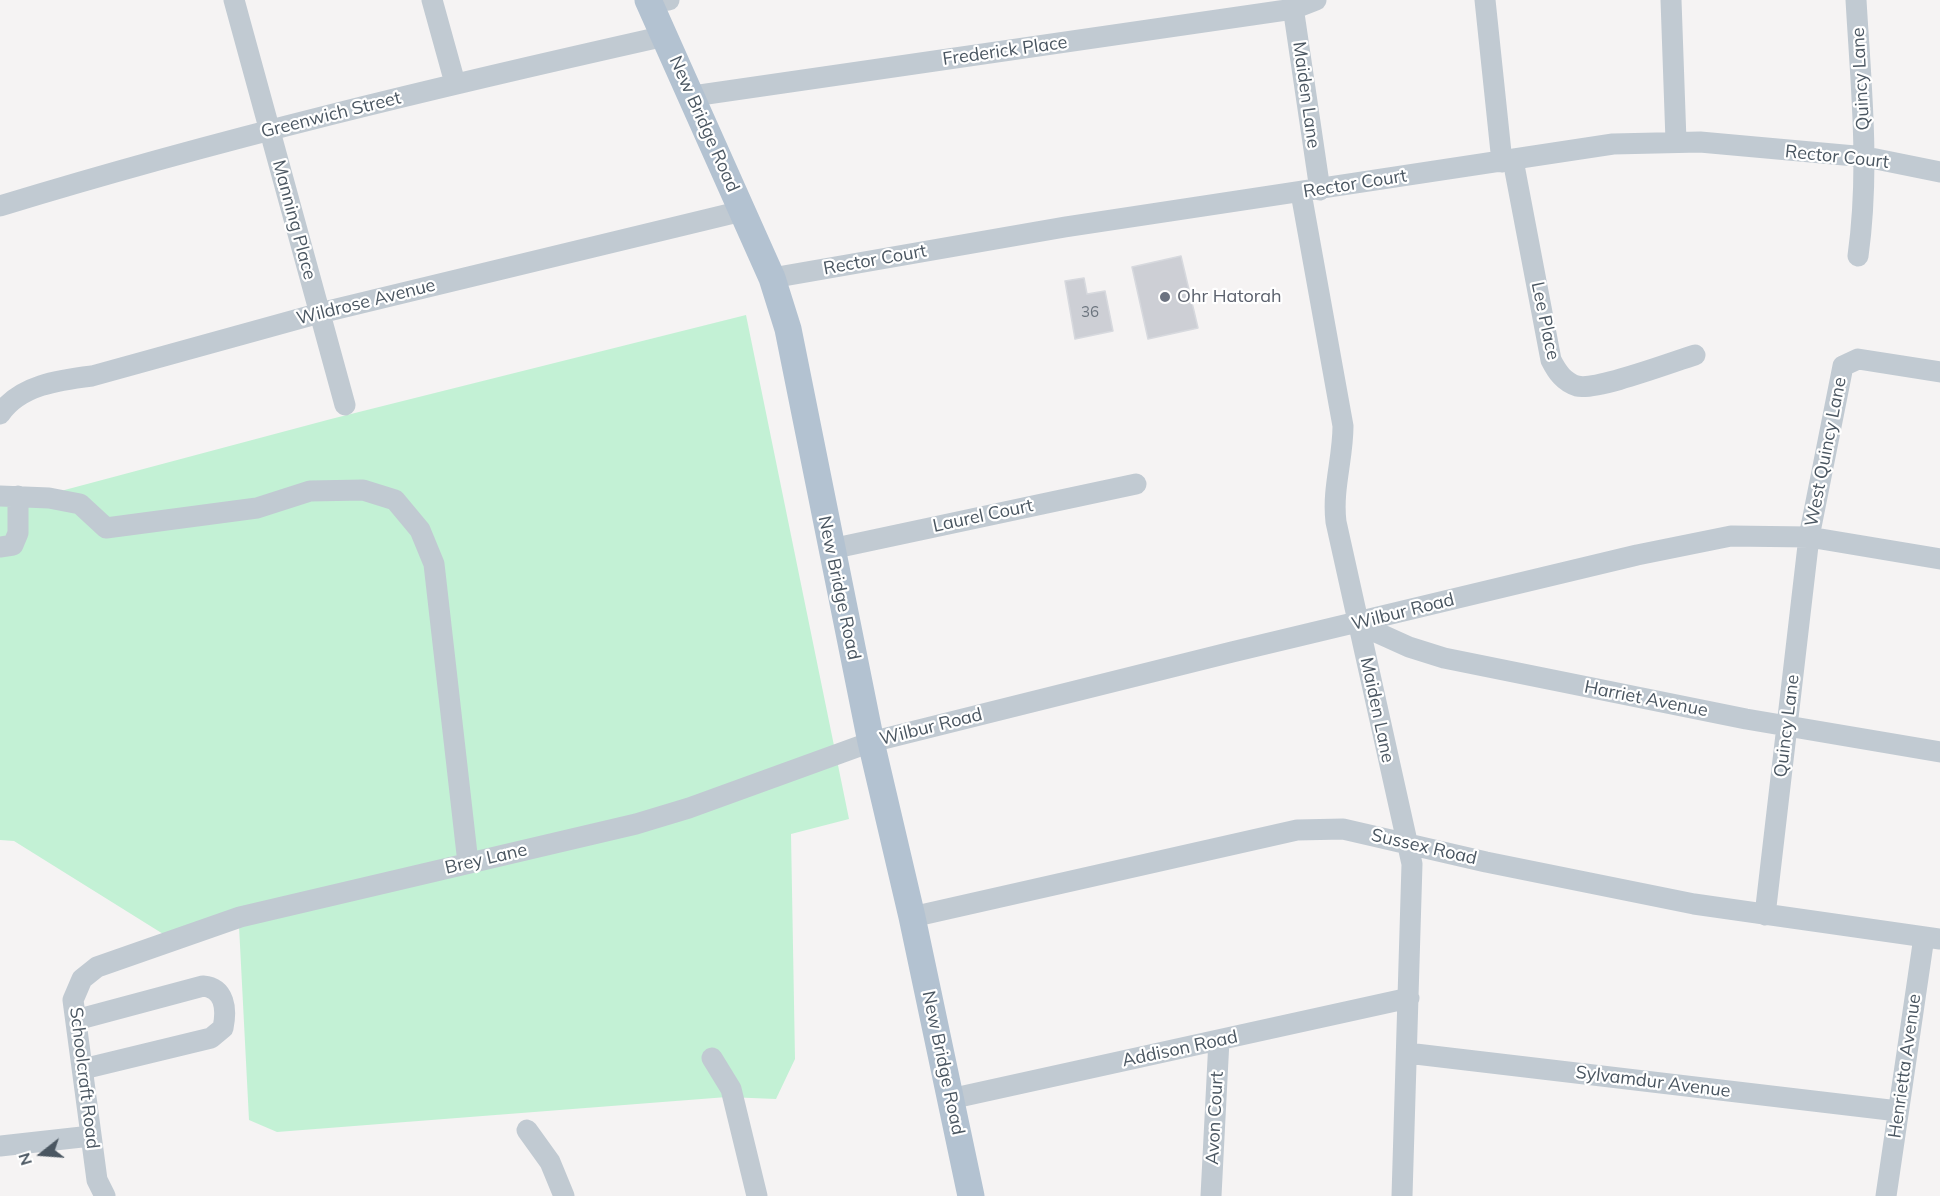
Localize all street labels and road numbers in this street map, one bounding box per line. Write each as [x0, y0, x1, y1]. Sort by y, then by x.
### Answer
street label: Quincy Lane [1848, 27, 1874, 131]
street label: Frederick Place [941, 32, 1069, 70]
street label: Maiden Lane [1288, 40, 1324, 150]
street label: New Bridge Road [664, 53, 744, 195]
street label: Greenwich Street [259, 87, 403, 143]
street label: Rector Court [1784, 141, 1890, 173]
street label: Manning Place [268, 158, 320, 282]
street label: Rector Court [1302, 165, 1408, 203]
street label: Rector Court [822, 240, 928, 280]
street label: Wildrose Avenue [294, 274, 438, 330]
street label: Lee Place [1526, 280, 1564, 362]
street label: West Quincy Lane [1801, 375, 1851, 529]
street label: Laurel Court [931, 495, 1035, 537]
street label: New Bridge Road [813, 514, 865, 662]
street label: Wilbur Road [1349, 589, 1457, 635]
street label: Maiden Lane [1355, 655, 1399, 765]
street label: Quincy Lane [1770, 673, 1804, 779]
street label: Harriet Avenue [1582, 676, 1710, 722]
street label: Wilbur Road [877, 704, 985, 750]
street label: Sussex Road [1369, 824, 1479, 870]
street label: Brey Lane [443, 839, 529, 879]
street label: New Bridge Road [917, 989, 969, 1137]
street label: Henrietta Avenue [1884, 993, 1926, 1139]
street label: Schoolcraft Road [65, 1006, 103, 1150]
street label: Addison Road [1120, 1026, 1240, 1072]
street label: Sylvamdur Avenue [1574, 1062, 1732, 1102]
street label: Avon Court [1202, 1071, 1228, 1165]

